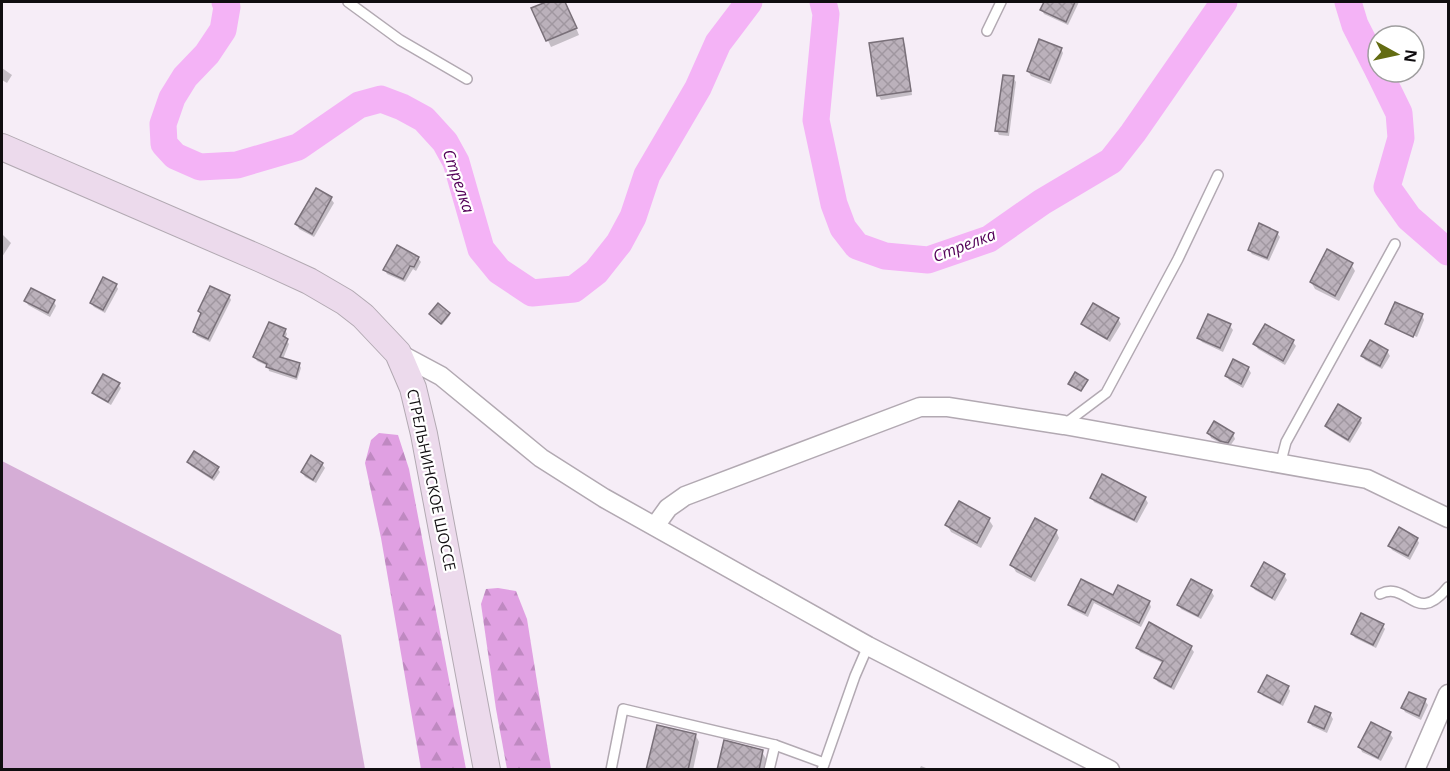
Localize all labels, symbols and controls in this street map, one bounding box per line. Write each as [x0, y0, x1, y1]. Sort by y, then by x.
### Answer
north arrow [1366, 24, 1426, 84]
text: N [1399, 48, 1423, 64]
water label: Стрелка [438, 146, 480, 216]
water label: Стрелка [929, 223, 999, 267]
street label: СТРЕЛЬНИНСКОЕ ШОССЕ [403, 387, 461, 573]

